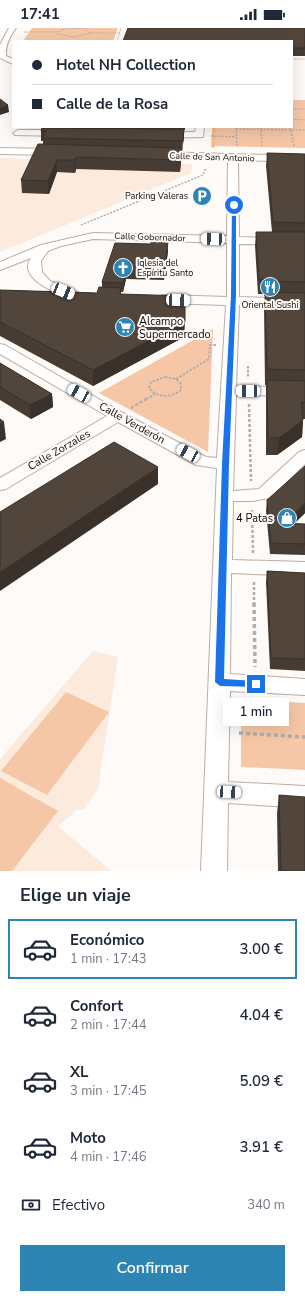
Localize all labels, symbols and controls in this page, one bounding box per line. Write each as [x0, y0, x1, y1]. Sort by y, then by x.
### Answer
text: 17:41 [20, 4, 60, 24]
text: Hotel NH Collection [56, 55, 196, 75]
text: Calle de la Rosa [56, 94, 168, 114]
street label: Calle de San Antonio [169, 150, 255, 164]
parking icon: Parking Valeras [191, 185, 213, 207]
place label: Parking Valeras [125, 190, 188, 202]
route start [225, 196, 243, 214]
street label: Calle Gobernador [114, 230, 187, 244]
car [201, 233, 225, 245]
church icon: Iglesia del Espíritu Santo [112, 257, 134, 279]
place label: Iglesia del Espíritu Santo [137, 257, 193, 279]
restaurant icon: Oriental Sushi [259, 276, 281, 298]
car [50, 281, 76, 301]
car [166, 294, 190, 306]
place label: Oriental Sushi [241, 299, 299, 311]
place label: Alcampo Supermercado [139, 314, 211, 342]
supermarket icon: Alcampo Supermercado [114, 316, 136, 338]
car [66, 382, 92, 404]
car [236, 385, 260, 397]
street label: Calle Verderón [96, 399, 168, 447]
street label: Calle Zorzales [25, 426, 93, 474]
car [175, 442, 201, 464]
shop icon: 4 Patas [276, 507, 298, 529]
place label: 4 Patas [236, 511, 273, 526]
route end [247, 675, 265, 693]
callout: 1 min [223, 698, 289, 726]
text: 1 min [239, 703, 273, 721]
car [217, 785, 241, 799]
text: Elige un viaje [20, 883, 131, 907]
text: Económico [70, 930, 144, 950]
icon: car [22, 931, 58, 967]
text: 3.00 € [239, 939, 283, 959]
text: 1 min · 17:43 [70, 950, 146, 968]
text: Confort [70, 996, 123, 1016]
icon: car [22, 997, 58, 1033]
text: 4.04 € [239, 1005, 283, 1025]
text: 2 min · 17:44 [70, 1016, 146, 1034]
text: XL [70, 1062, 89, 1082]
icon: car [22, 1063, 58, 1099]
text: 5.09 € [239, 1071, 283, 1091]
text: 3 min · 17:45 [70, 1082, 146, 1100]
text: Moto [70, 1128, 106, 1148]
icon: car [22, 1129, 58, 1165]
text: 3.91 € [239, 1137, 283, 1157]
text: 4 min · 17:46 [70, 1148, 146, 1166]
icon: cash [20, 1194, 42, 1216]
text: Efectivo [52, 1195, 105, 1215]
text: 340 m [247, 1196, 285, 1214]
button: Confirmar [20, 1245, 285, 1291]

